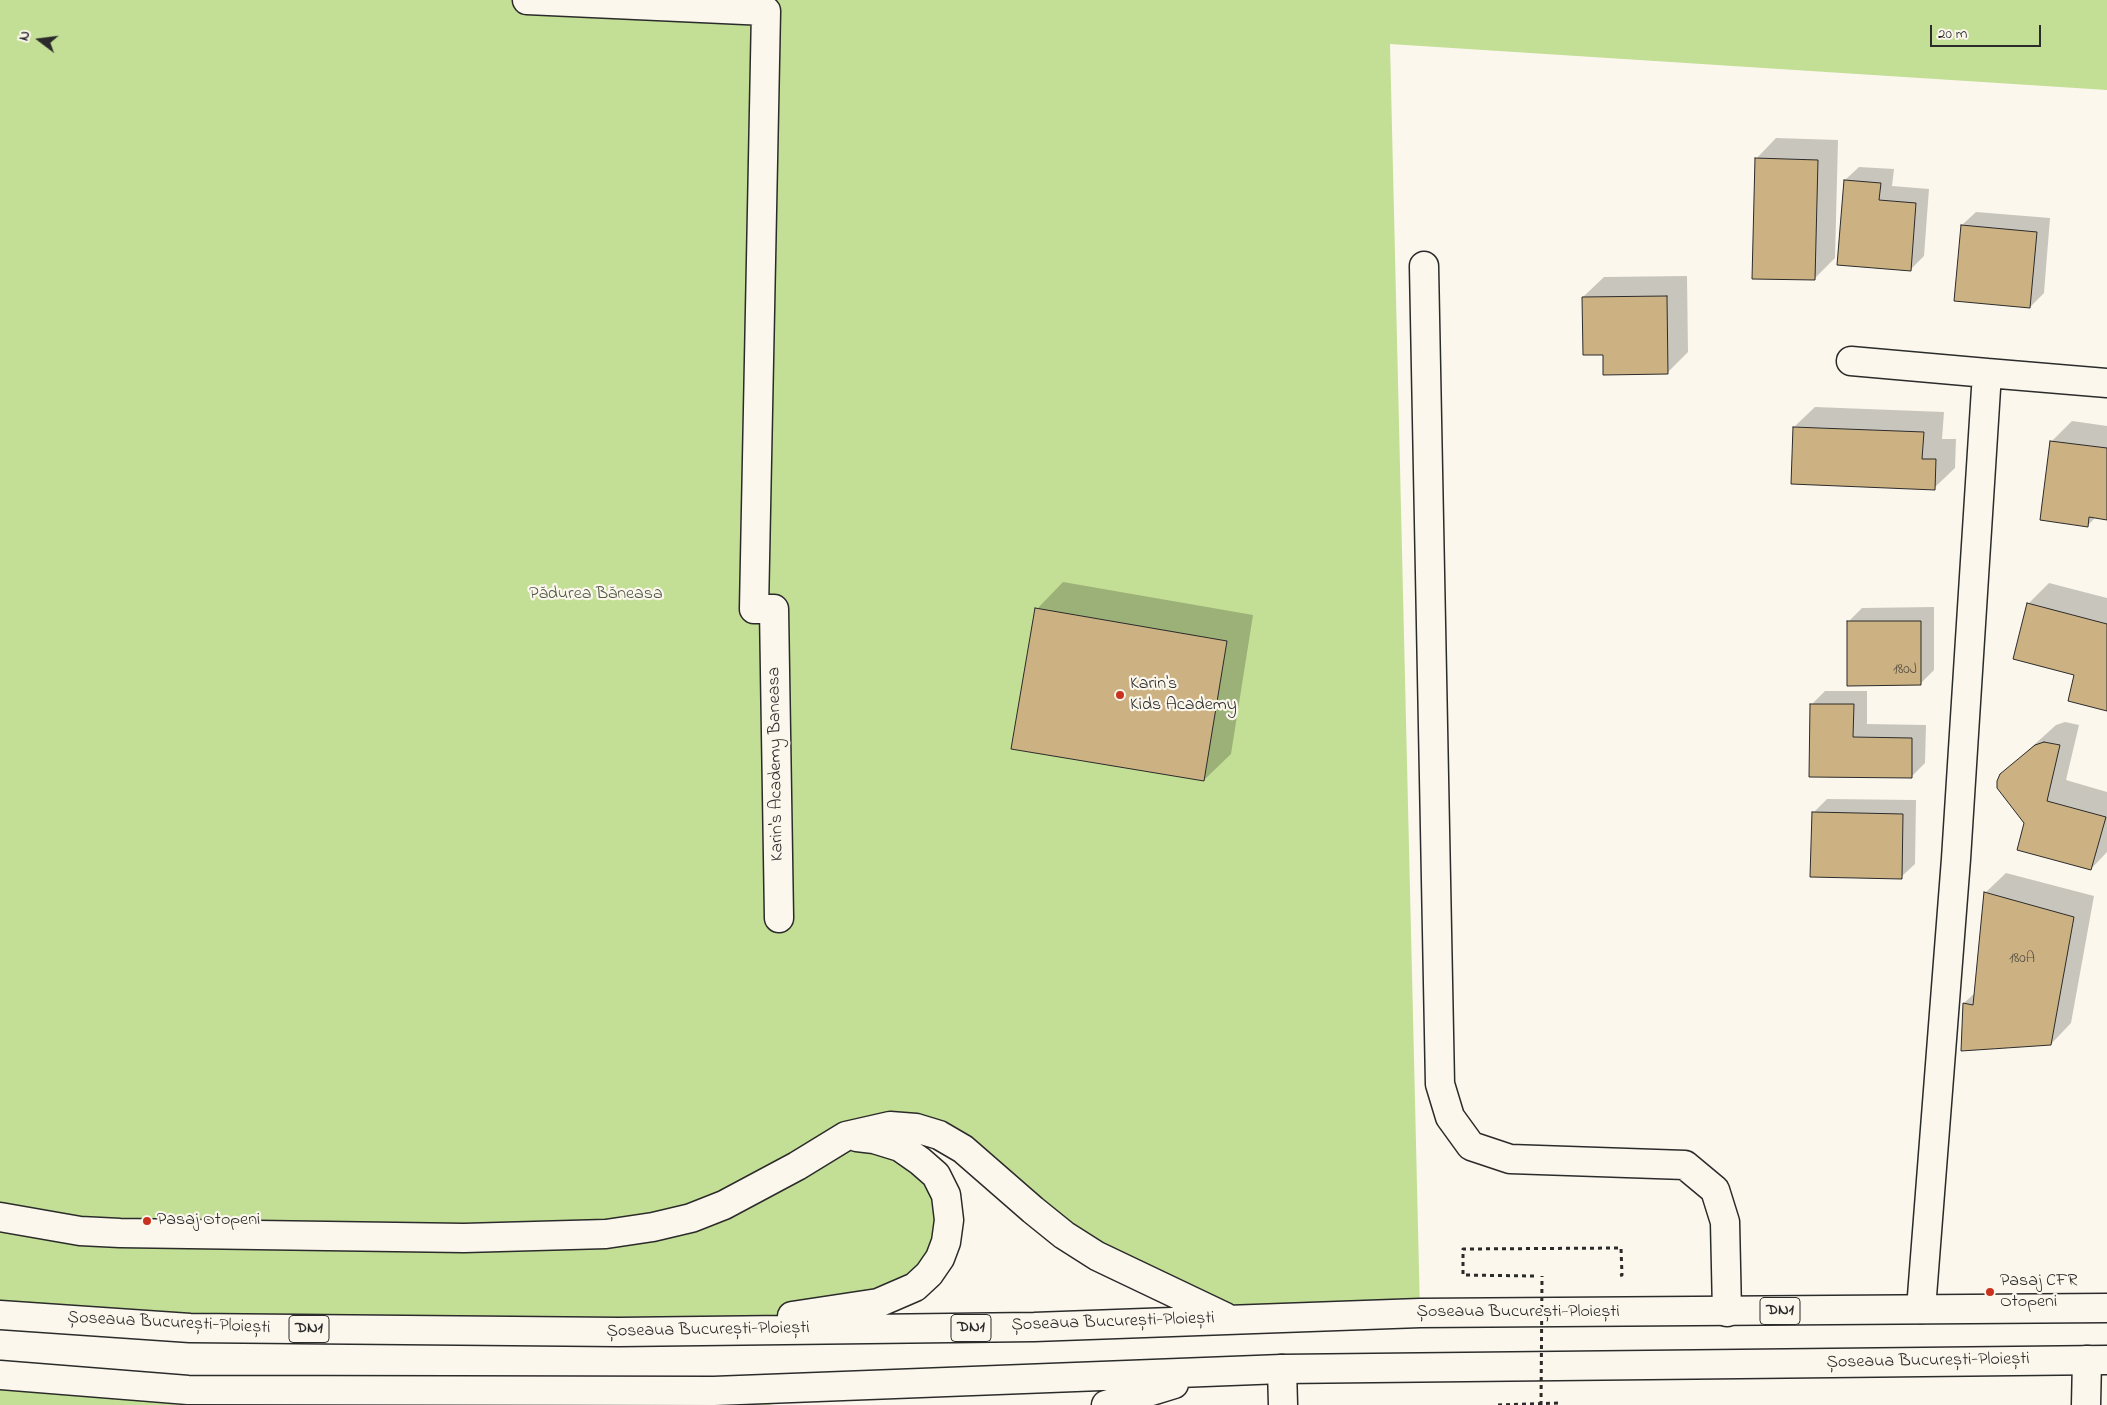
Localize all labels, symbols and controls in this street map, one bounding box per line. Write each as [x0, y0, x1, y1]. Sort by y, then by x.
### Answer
north arrow [15, 15, 65, 65]
scale bar [1932, 15, 2043, 47]
text: 20 m [1938, 23, 1967, 45]
text: N [14, 29, 36, 43]
park label: Pădurea Băneasa [529, 584, 663, 606]
house number: 180J [1893, 662, 1917, 680]
street label: Karin's Academy Baneasa [765, 667, 789, 861]
place label: Karin's Kids Academy [1130, 674, 1237, 716]
marker: Karin's Kids Academy [1114, 689, 1126, 701]
house number: 180A [2009, 951, 2035, 969]
place label: Pasaj Otopeni [157, 1210, 260, 1232]
marker: Pasaj Otopeni [141, 1215, 153, 1227]
place label: Pasaj CFR Otopeni [2000, 1271, 2078, 1314]
marker: Pasaj CFR Otopeni [1984, 1286, 1996, 1298]
road number: DN1 [1760, 1298, 1800, 1324]
street label: Șoseaua București-Ploiești [1416, 1302, 1620, 1324]
street label: Șoseaua București-Ploiești [67, 1308, 271, 1340]
street label: Șoseaua București-Ploiești [1011, 1309, 1215, 1337]
road number: DN1 [951, 1315, 991, 1342]
road number: DN1 [289, 1316, 329, 1342]
street label: Șoseaua București-Ploiești [606, 1318, 810, 1344]
street label: Șoseaua București-Ploiești [1826, 1349, 2030, 1375]

